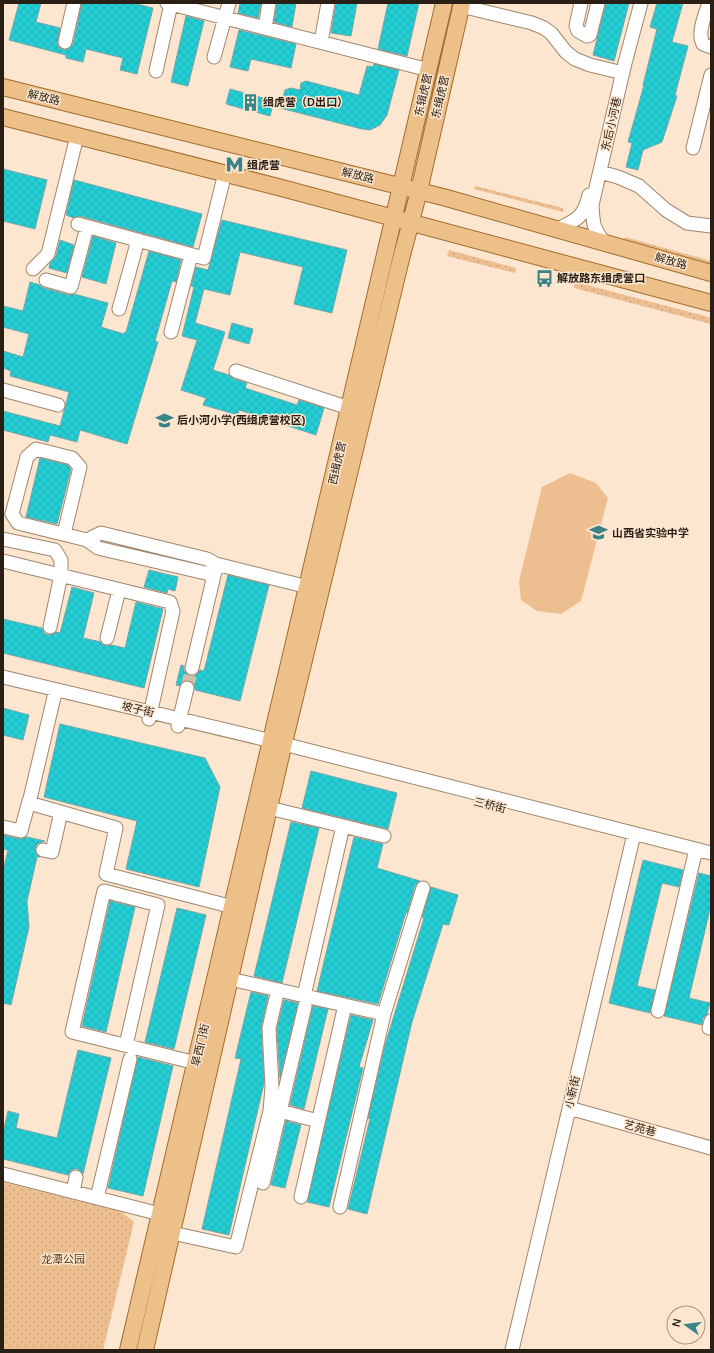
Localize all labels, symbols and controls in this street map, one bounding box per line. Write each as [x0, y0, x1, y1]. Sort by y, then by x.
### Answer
street label: 东辑虎营 [412, 72, 434, 118]
street label: 东缉虎营 [429, 74, 451, 120]
street label: 解放路 [27, 87, 61, 107]
building icon: 缉虎营（D出口） [240, 92, 260, 112]
place label: 缉虎营（D出口） [263, 96, 348, 108]
street label: 东后小河巷 [599, 96, 623, 152]
metro station icon: 缉虎营 [224, 155, 244, 175]
place label: 缉虎营 [247, 159, 280, 171]
street label: 解放路 [341, 165, 375, 185]
street label: 解放路 [653, 251, 689, 271]
bus stop icon: 解放路东缉虎营口 [534, 268, 554, 288]
place label: 解放路东缉虎营口 [557, 272, 645, 284]
school or university icon: 后小河小学(西缉虎营校区) [154, 410, 174, 430]
place label: 后小河小学(西缉虎营校区) [177, 414, 306, 426]
street label: 西缉虎营 [326, 440, 348, 486]
school or university icon: 山西省实验中学 [589, 523, 609, 543]
place label: 山西省实验中学 [612, 527, 689, 539]
street label: 坡子街 [121, 699, 155, 719]
street label: 三桥街 [473, 795, 507, 815]
street label: 旱西门街 [189, 1022, 211, 1068]
street label: 小新街 [562, 1075, 582, 1109]
street label: 艺苑巷 [623, 1118, 657, 1138]
park label: 龙潭公园 [41, 1253, 85, 1265]
north arrow [666, 1305, 706, 1345]
text: N [670, 1317, 683, 1328]

